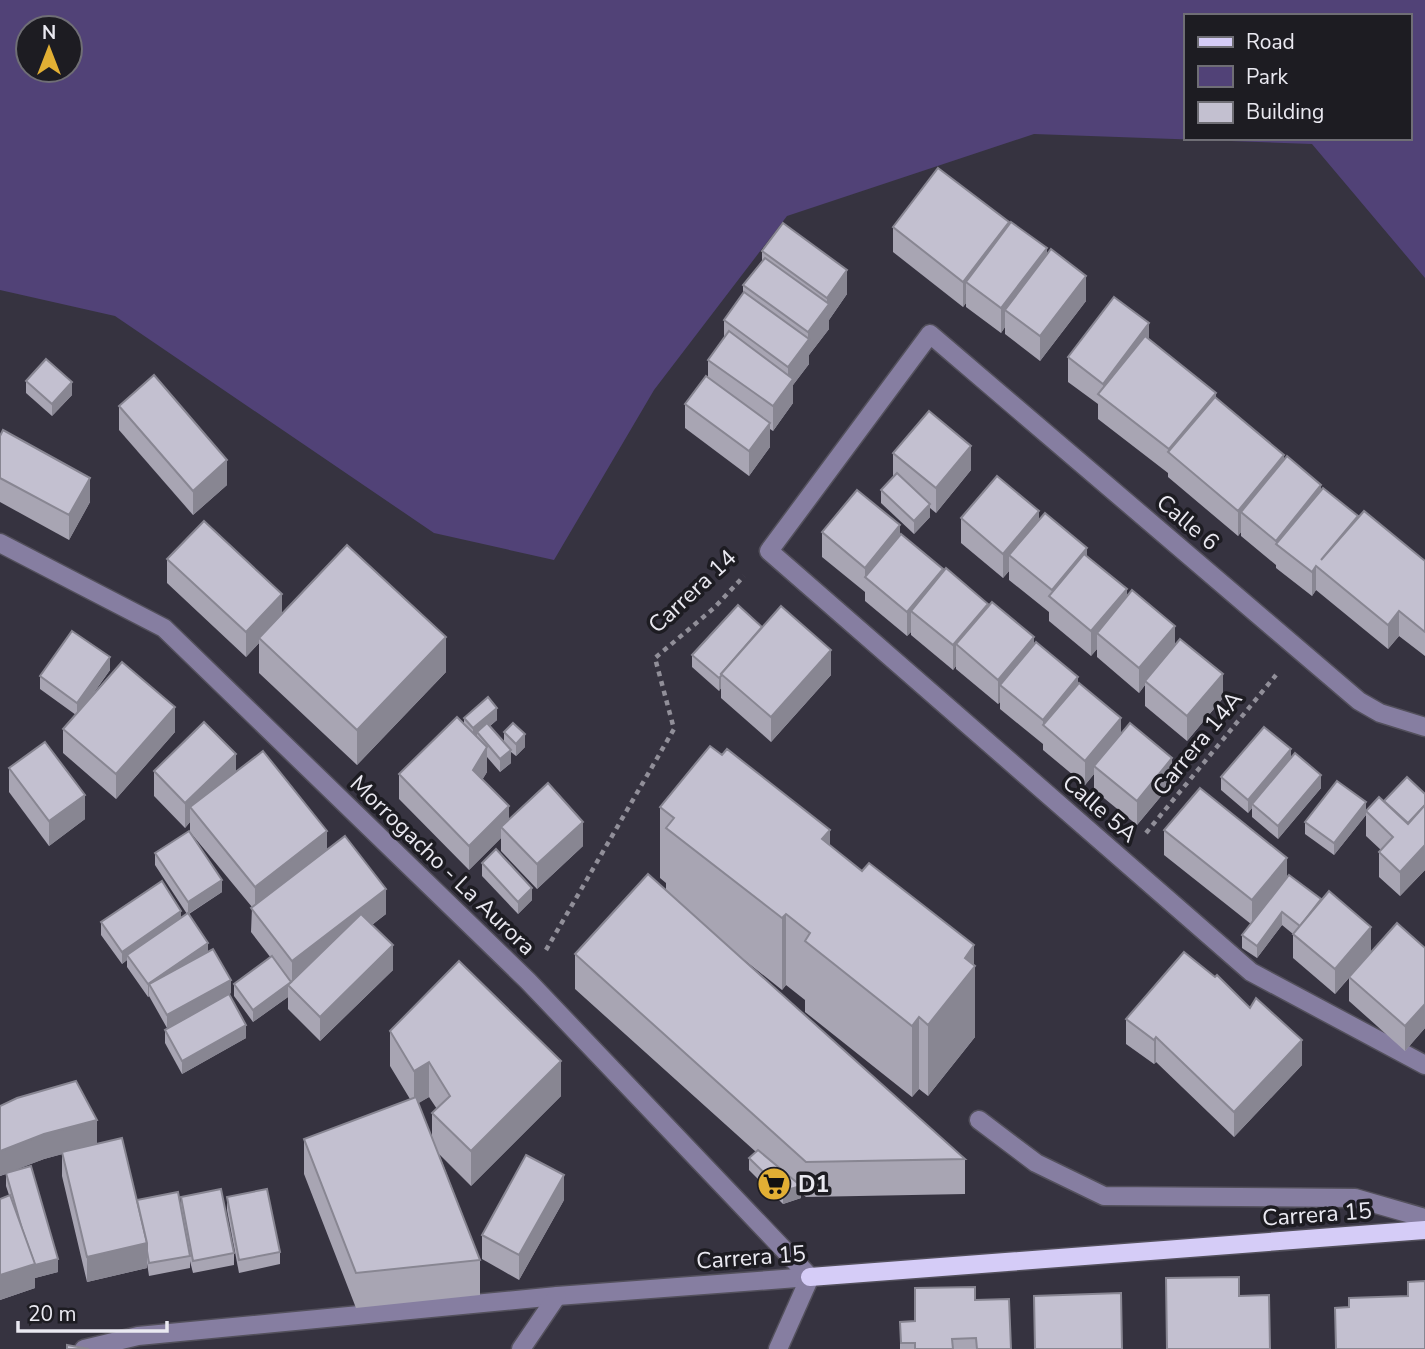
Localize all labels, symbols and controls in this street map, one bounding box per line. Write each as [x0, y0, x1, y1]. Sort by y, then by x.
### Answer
north arrow [14, 14, 84, 84]
legend [1184, 14, 1411, 140]
text: N [42, 20, 56, 46]
text: Road [1246, 28, 1295, 56]
text: Park [1246, 63, 1288, 91]
text: Building [1246, 98, 1324, 126]
street label: Calle 6 [1150, 487, 1226, 558]
street label: Carrera 14 [642, 543, 743, 640]
street label: Carrera 14A [1146, 684, 1249, 802]
street label: Calle 5A [1056, 767, 1144, 850]
street label: Morrogacho - La Aurora [343, 769, 542, 962]
supermarket icon: D1 [755, 1165, 793, 1203]
place label: D1 [798, 1169, 829, 1200]
street label: Carrera 15 [1261, 1195, 1373, 1234]
street label: Carrera 15 [695, 1238, 807, 1277]
scale bar [18, 1290, 166, 1334]
text: 20 m [28, 1300, 77, 1328]

